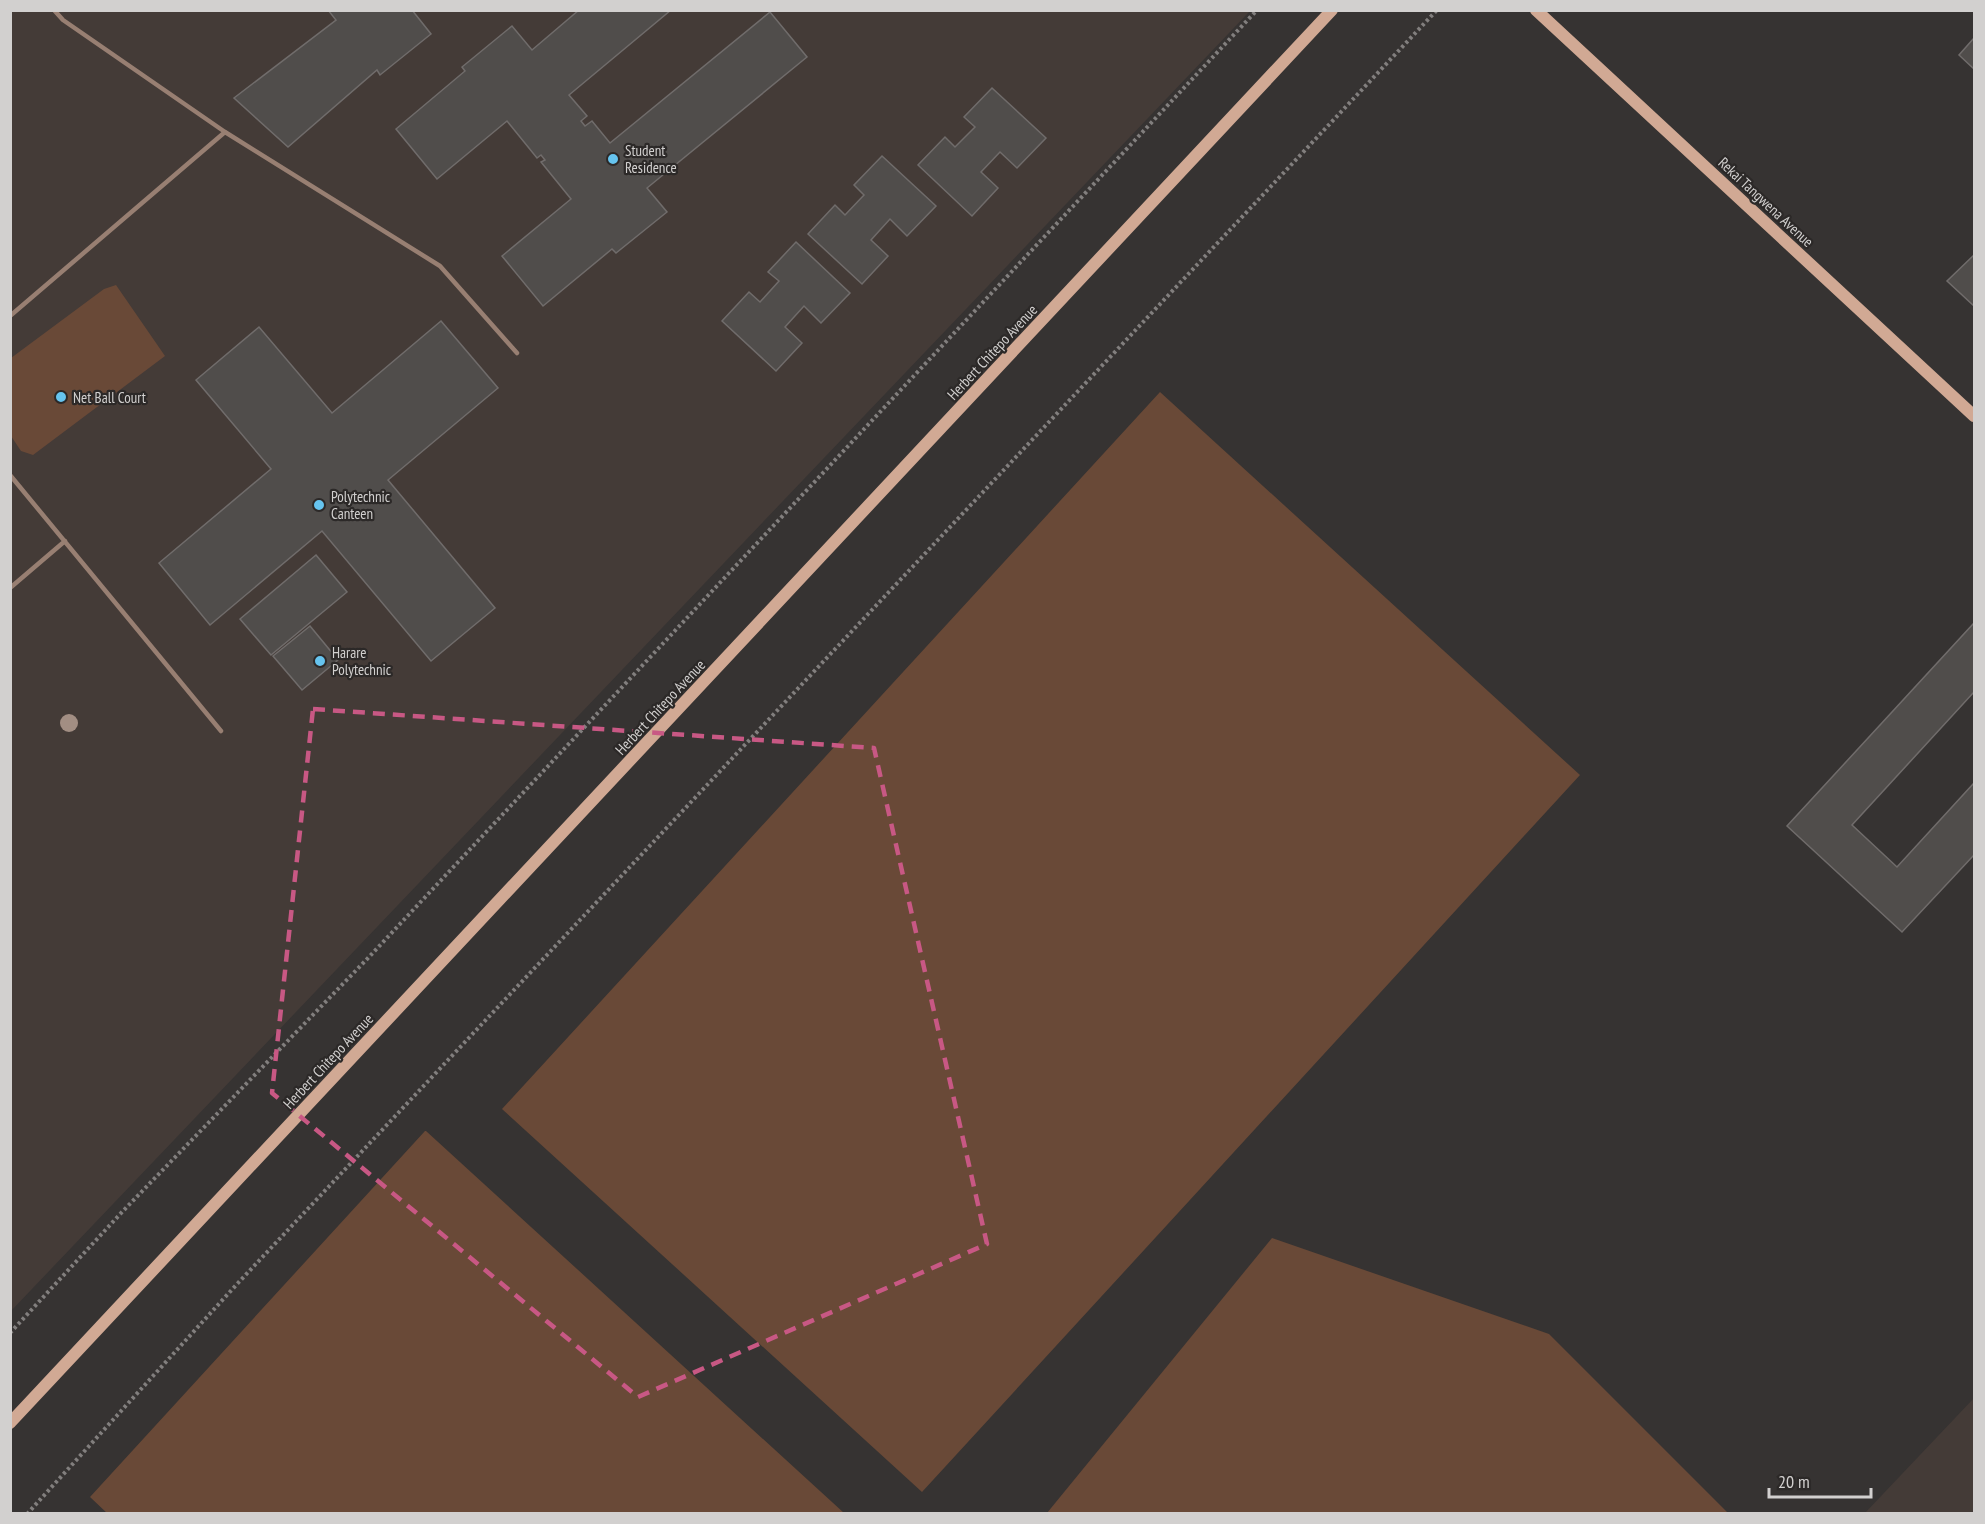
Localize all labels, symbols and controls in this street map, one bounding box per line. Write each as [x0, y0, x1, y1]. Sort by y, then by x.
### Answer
place label: Student Residence [625, 141, 677, 177]
marker: Student Residence [606, 152, 620, 166]
street label: Rekai Tangwena Avenue [1714, 153, 1818, 251]
street label: Herbert Chitepo Avenue [943, 300, 1041, 404]
place label: Net Ball Court [73, 388, 146, 407]
marker: Net Ball Court [54, 390, 68, 404]
place label: Polytechnic Canteen [331, 487, 391, 523]
marker: Polytechnic Canteen [312, 498, 326, 512]
place label: Harare Polytechnic [332, 643, 392, 679]
marker: Harare Polytechnic [313, 654, 327, 668]
street label: Herbert Chitepo Avenue [611, 655, 709, 759]
street label: Herbert Chitepo Avenue [279, 1009, 377, 1113]
scale bar [1769, 1461, 1871, 1499]
text: 20 m [1778, 1470, 1810, 1493]

